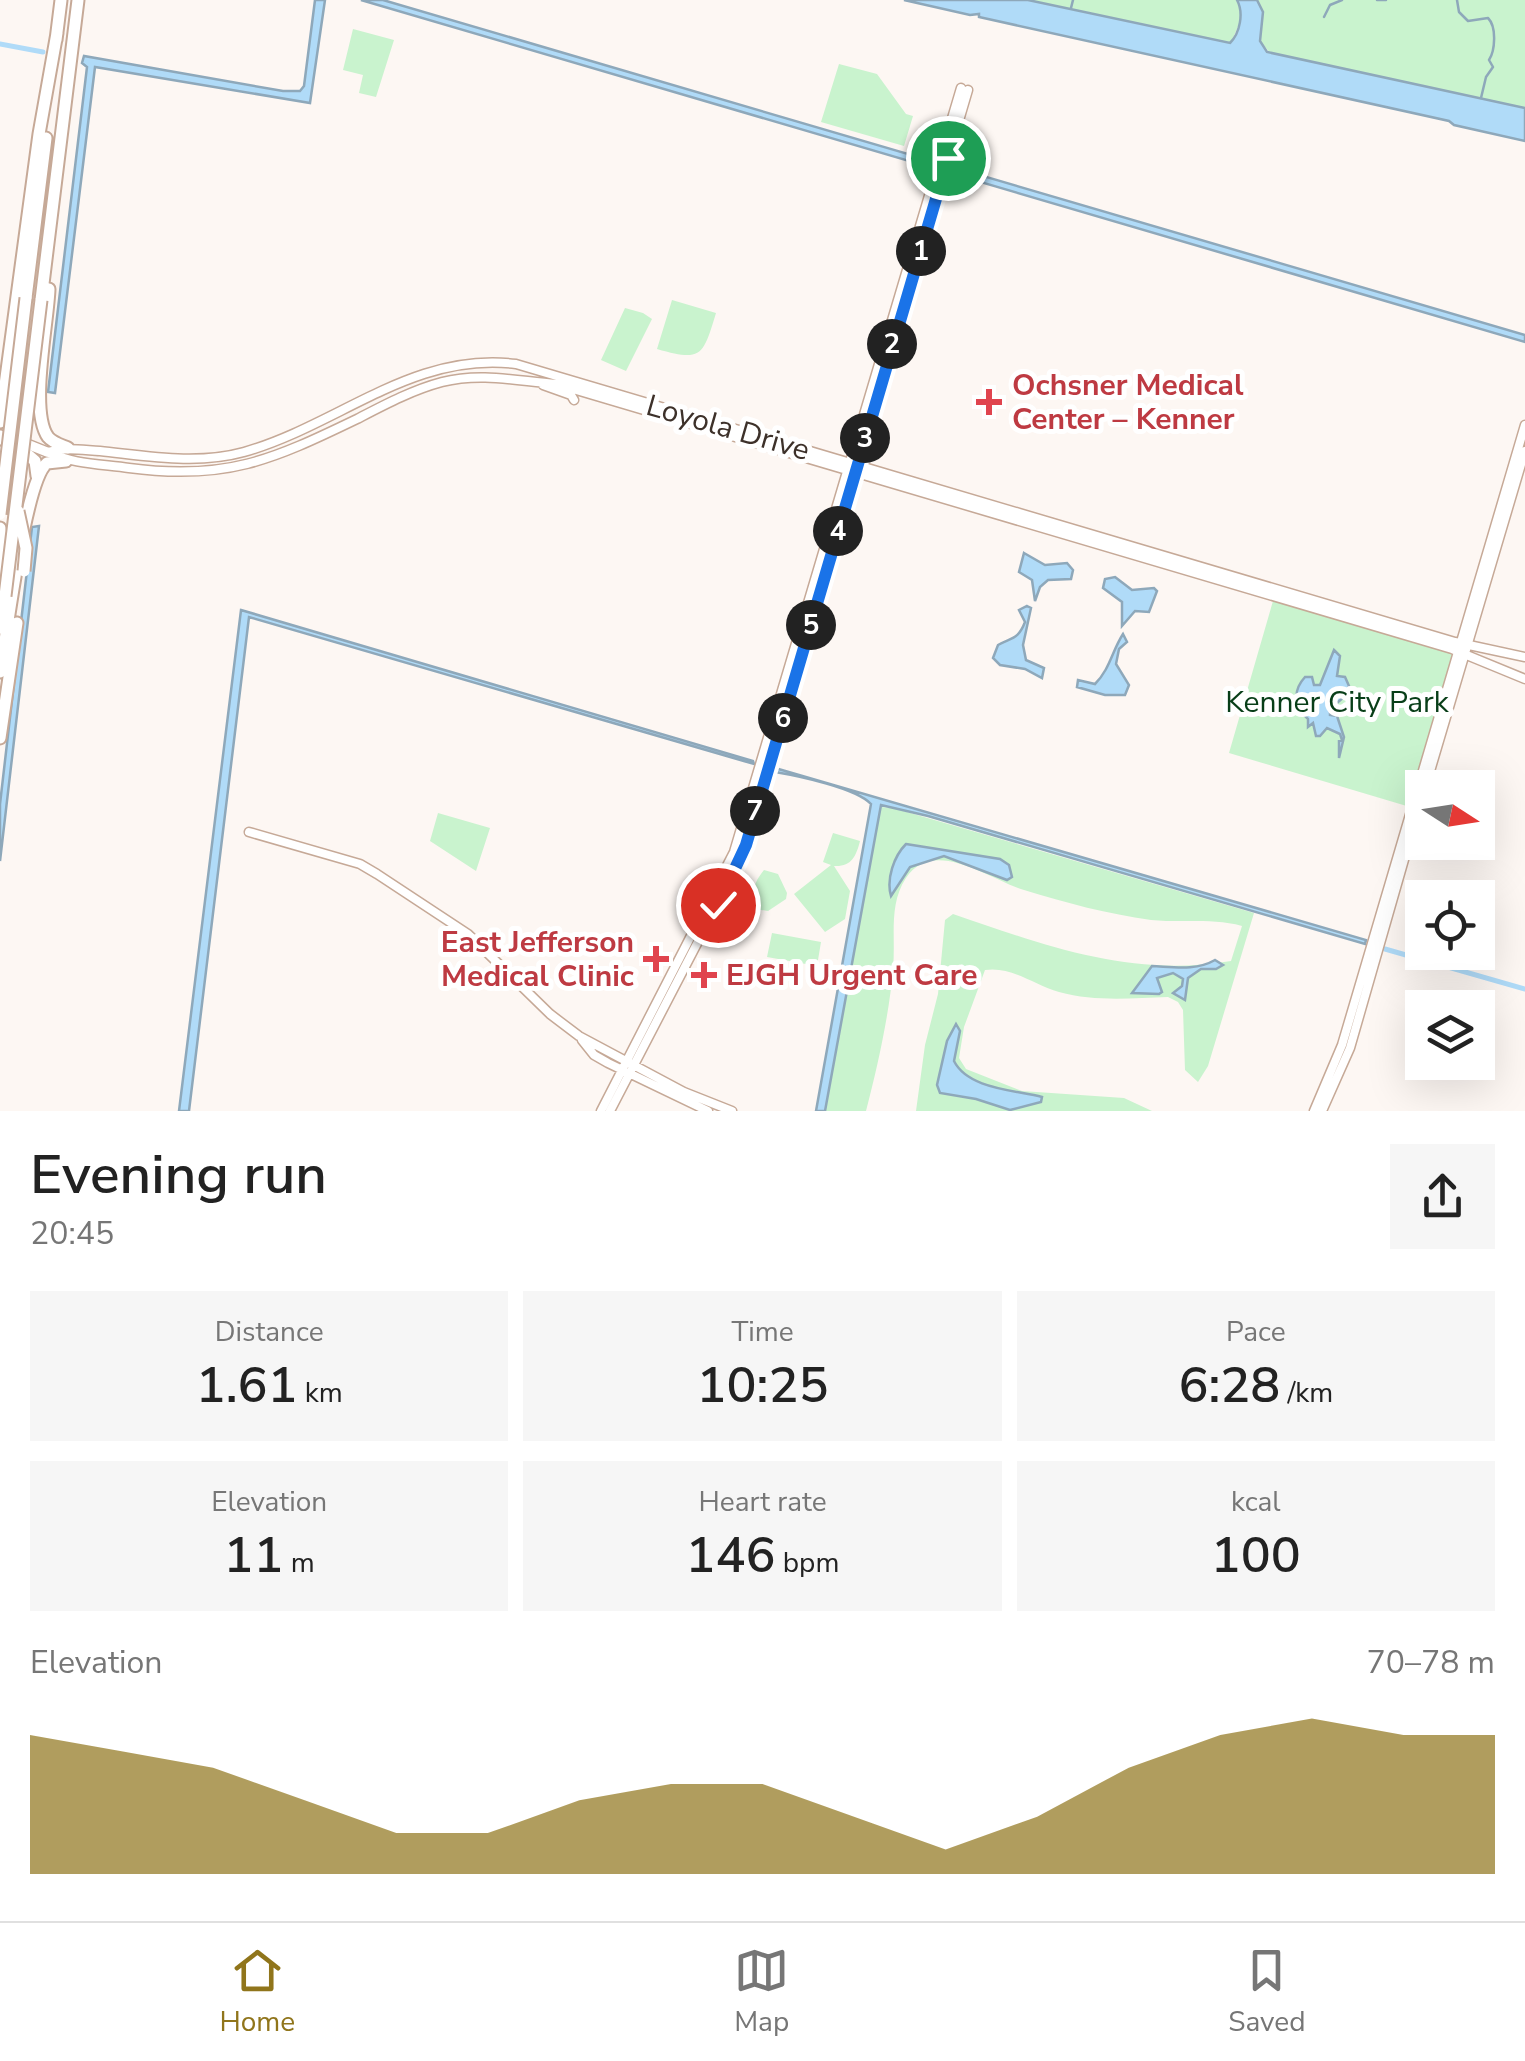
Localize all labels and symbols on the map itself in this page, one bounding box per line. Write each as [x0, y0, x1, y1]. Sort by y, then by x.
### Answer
pin [906, 116, 991, 201]
pin: 1 [896, 226, 946, 276]
pin: 2 [867, 319, 917, 369]
place label: Ochsner Medical Center – Kenner [1012, 365, 1244, 440]
street label: Loyola Drive [642, 385, 814, 471]
marker: Ochsner Medical Center – Kenner [976, 389, 1002, 415]
pin: 3 [840, 413, 890, 463]
pin: 4 [813, 506, 863, 556]
pin: 5 [786, 600, 836, 650]
park label: Kenner City Park [1225, 682, 1450, 723]
pin: 6 [758, 693, 808, 743]
north arrow [1405, 770, 1495, 860]
pin: 7 [730, 786, 780, 836]
pin [676, 863, 761, 948]
place label: East Jefferson Medical Clinic [441, 922, 634, 997]
marker: East Jefferson Medical Clinic [643, 946, 669, 972]
place label: EJGH Urgent Care [726, 955, 978, 996]
marker: EJGH Urgent Care [691, 962, 717, 988]

